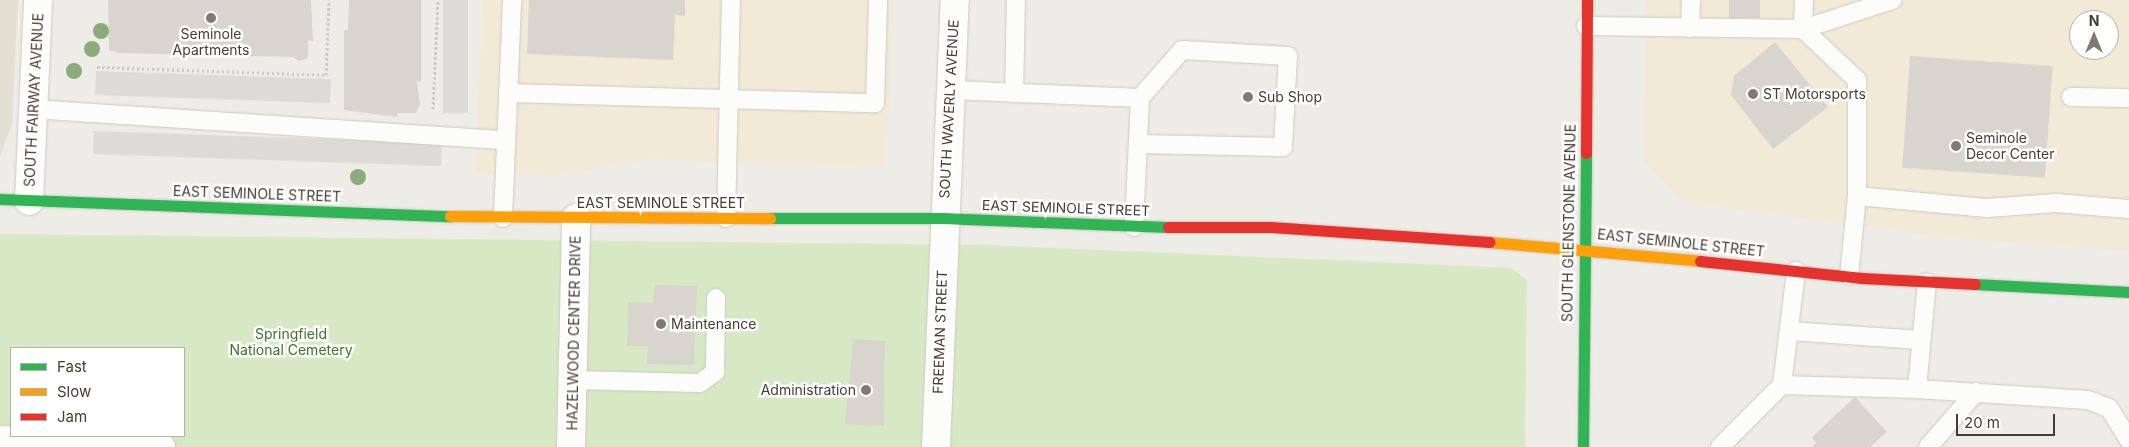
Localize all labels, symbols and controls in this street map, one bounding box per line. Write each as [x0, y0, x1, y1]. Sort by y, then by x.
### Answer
north arrow [2069, 10, 2119, 60]
marker: Seminole Apartments [205, 12, 217, 24]
text: N [2089, 12, 2099, 29]
street label: SOUTH FAIRWAY AVENUE [21, 13, 47, 187]
street label: SOUTH WAVERLY AVENUE [936, 19, 962, 199]
place label: Seminole Apartments [173, 26, 249, 58]
place label: ST Motorsports [1763, 86, 1866, 102]
marker: ST Motorsports [1747, 88, 1759, 100]
place label: Sub Shop [1258, 89, 1322, 105]
marker: Sub Shop [1242, 91, 1254, 103]
street label: SOUTH GLENSTONE AVENUE [1559, 124, 1579, 322]
place label: Seminole Decor Center [1966, 130, 2054, 162]
marker: Seminole Decor Center [1950, 140, 1962, 152]
street label: EAST SEMINOLE STREET [173, 183, 341, 205]
street label: EAST SEMINOLE STREET [577, 195, 745, 211]
street label: EAST SEMINOLE STREET [982, 197, 1150, 219]
street label: EAST SEMINOLE STREET [1596, 226, 1766, 260]
street label: HAZELWOOD CENTER DRIVE [564, 235, 584, 431]
street label: FREEMAN STREET [929, 270, 951, 394]
place label: Maintenance [671, 316, 756, 332]
marker: Maintenance [655, 318, 667, 330]
park label: Springfield National Cemetery [229, 326, 353, 358]
legend [10, 347, 185, 437]
text: Fast [57, 357, 87, 376]
text: Slow [57, 382, 91, 401]
place label: Administration [761, 382, 856, 398]
marker: Administration [860, 384, 872, 396]
scale bar [1959, 404, 2058, 436]
text: Jam [57, 407, 87, 426]
text: 20 m [1964, 413, 2000, 432]

